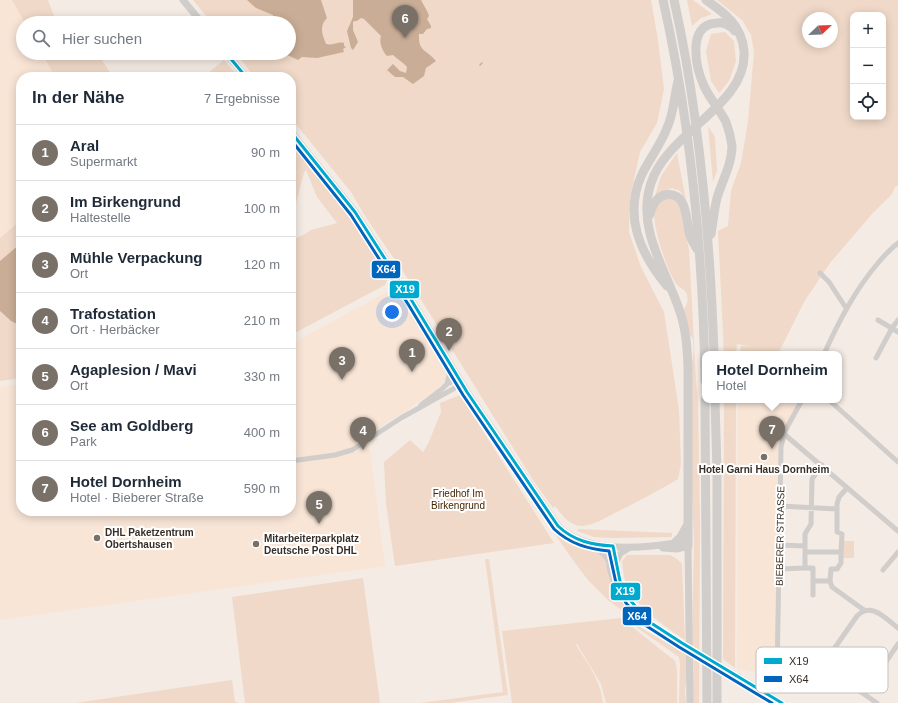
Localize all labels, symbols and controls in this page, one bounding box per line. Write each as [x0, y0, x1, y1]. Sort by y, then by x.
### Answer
pin: 6 [392, 5, 418, 38]
north arrow [802, 12, 838, 48]
map controls [850, 12, 886, 120]
button: + [850, 12, 886, 48]
search box [16, 16, 296, 60]
icon: search [30, 27, 52, 49]
text: Hier suchen [62, 30, 142, 47]
button: − [850, 48, 886, 84]
button: locate [850, 84, 886, 120]
text: In der Nähe [32, 88, 125, 107]
text: 7 Ergebnisse [204, 91, 280, 106]
text: Aral [70, 137, 99, 154]
text: 1 [41, 145, 49, 160]
text: 90 m [251, 145, 280, 160]
text: Supermarkt [70, 154, 137, 169]
text: Im Birkengrund [70, 193, 181, 210]
text: 2 [41, 201, 49, 216]
text: 100 m [244, 201, 280, 216]
text: Haltestelle [70, 210, 131, 225]
text: Mühle Verpackung [70, 249, 203, 266]
text: 3 [41, 257, 49, 272]
text: 120 m [244, 257, 280, 272]
line badge: X64 [371, 260, 401, 279]
text: X64 [376, 263, 397, 275]
text: Ort [70, 266, 88, 281]
line badge: X19 [389, 280, 420, 299]
text: X19 [395, 283, 415, 295]
your location [382, 302, 402, 322]
text: Trafostation [70, 305, 156, 322]
text: 4 [41, 313, 49, 328]
text: 210 m [244, 313, 280, 328]
pin: 2 [436, 318, 462, 351]
text: Ort · Herbäcker [70, 322, 160, 337]
pin: 1 [399, 339, 425, 372]
pin: 3 [329, 347, 355, 380]
popup [702, 351, 842, 403]
text: Agaplesion / Mavi [70, 361, 197, 378]
text: Hotel Dornheim [716, 361, 828, 378]
text: 5 [41, 369, 49, 384]
text: 330 m [244, 369, 280, 384]
text: Ort [70, 378, 88, 393]
text: Hotel [716, 378, 747, 393]
pin: 7 [759, 416, 785, 449]
text: See am Goldberg [70, 417, 193, 434]
pin: 4 [350, 417, 376, 450]
text: 6 [41, 425, 49, 440]
text: 400 m [244, 425, 280, 440]
text: Park [70, 434, 97, 449]
marker: Hotel Garni Haus Dornheim [759, 452, 769, 462]
place label: Hotel Garni Haus Dornheim [699, 464, 829, 475]
text: Hotel Dornheim [70, 473, 182, 490]
text: 7 [41, 481, 49, 496]
text: 590 m [244, 481, 280, 496]
street label: BIEBERER STRASSE [774, 486, 786, 586]
park label: Friedhof Im Birkengrund [431, 488, 485, 511]
text: Hotel · Bieberer Straße [70, 490, 204, 505]
pin: 5 [306, 491, 332, 524]
place label: DHL Paketzentrum Obertshausen [105, 527, 194, 550]
marker: DHL Paketzentrum Obertshausen [92, 533, 102, 543]
place label: Mitarbeiterparkplatz Deutsche Post DHL [264, 533, 359, 556]
marker: Mitarbeiterparkplatz Deutsche Post DHL [251, 539, 261, 549]
line badge: X19 [610, 582, 641, 601]
text: X19 [615, 585, 635, 597]
line badge: X64 [622, 606, 652, 626]
text: X64 [627, 610, 648, 622]
legend [756, 647, 888, 693]
text: X19 [789, 655, 809, 667]
text: X64 [789, 673, 809, 685]

